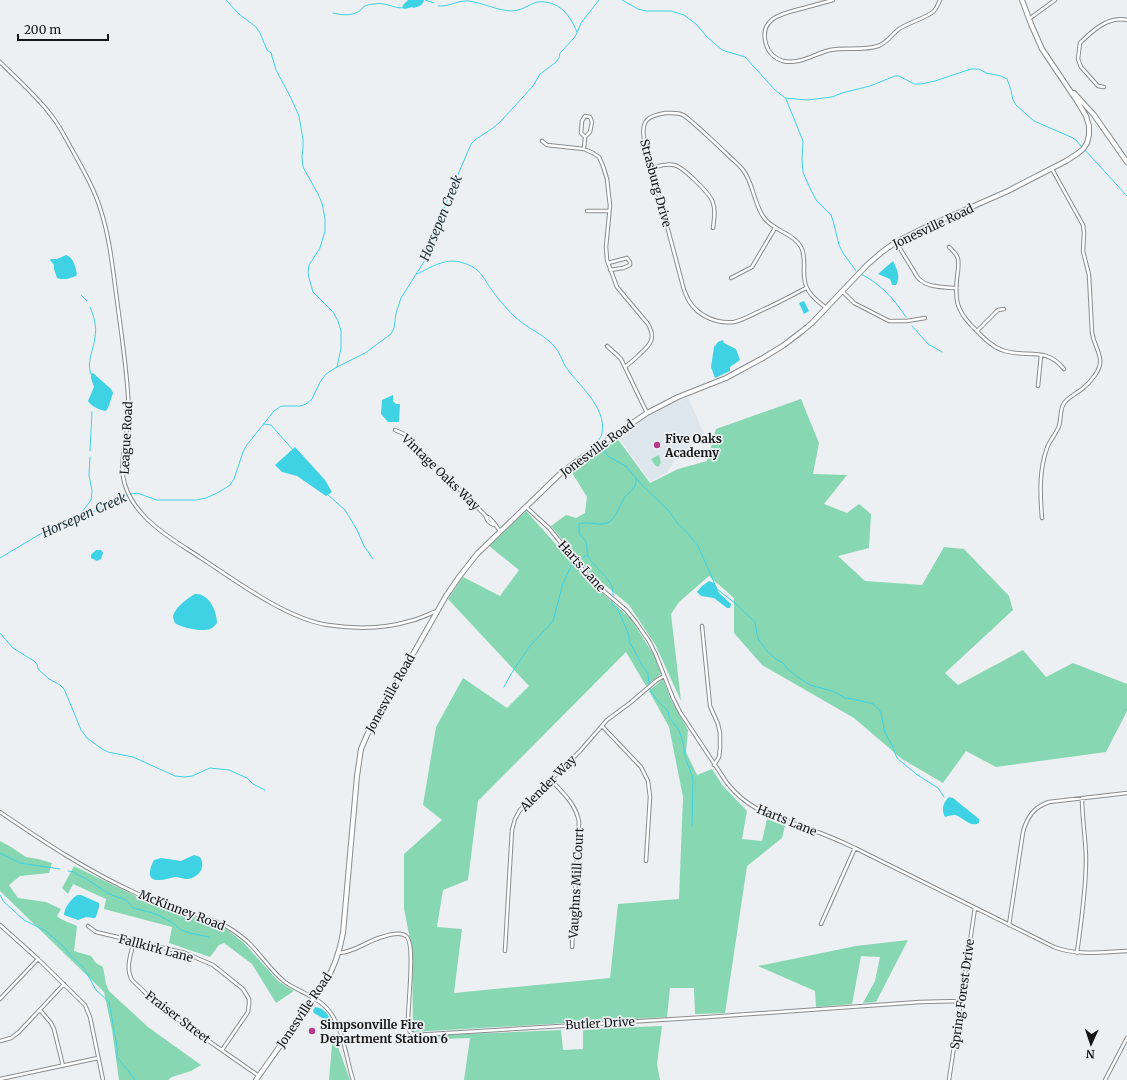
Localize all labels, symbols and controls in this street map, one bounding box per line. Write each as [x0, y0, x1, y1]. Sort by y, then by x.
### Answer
scale bar [18, 16, 108, 42]
text: 200 m [24, 22, 61, 37]
street label: Strasburg Drive [637, 137, 675, 229]
water label: Horsepen Creek [416, 172, 466, 264]
street label: Jonesville Road [889, 201, 976, 252]
street label: League Road [117, 401, 135, 475]
street label: Jonesville Road [556, 416, 637, 480]
street label: Vintage Oaks Way [398, 430, 483, 513]
place label: Five Oaks Academy [664, 431, 722, 460]
marker: Five Oaks Academy [652, 440, 662, 450]
water label: Horsepen Creek [38, 489, 129, 542]
street label: Harts Lane [555, 537, 609, 595]
street label: Jonesville Road [362, 651, 418, 736]
street label: Alender Way [516, 752, 579, 815]
street label: Harts Lane [755, 801, 819, 839]
street label: Vaughns Mill Court [566, 827, 586, 940]
street label: McKinney Road [137, 887, 227, 933]
street label: Fallkirk Lane [117, 931, 195, 965]
street label: Spring Forest Drive [947, 938, 977, 1050]
street label: Jonesville Road [273, 969, 335, 1051]
street label: Fraiser Street [143, 988, 214, 1046]
street label: Butler Drive [565, 1014, 635, 1032]
place label: Simpsonville Fire Department Station 6 [320, 1017, 448, 1046]
north arrow [1071, 1024, 1111, 1064]
marker: Simpsonville Fire Department Station 6 [307, 1026, 317, 1036]
text: N [1085, 1047, 1095, 1061]

